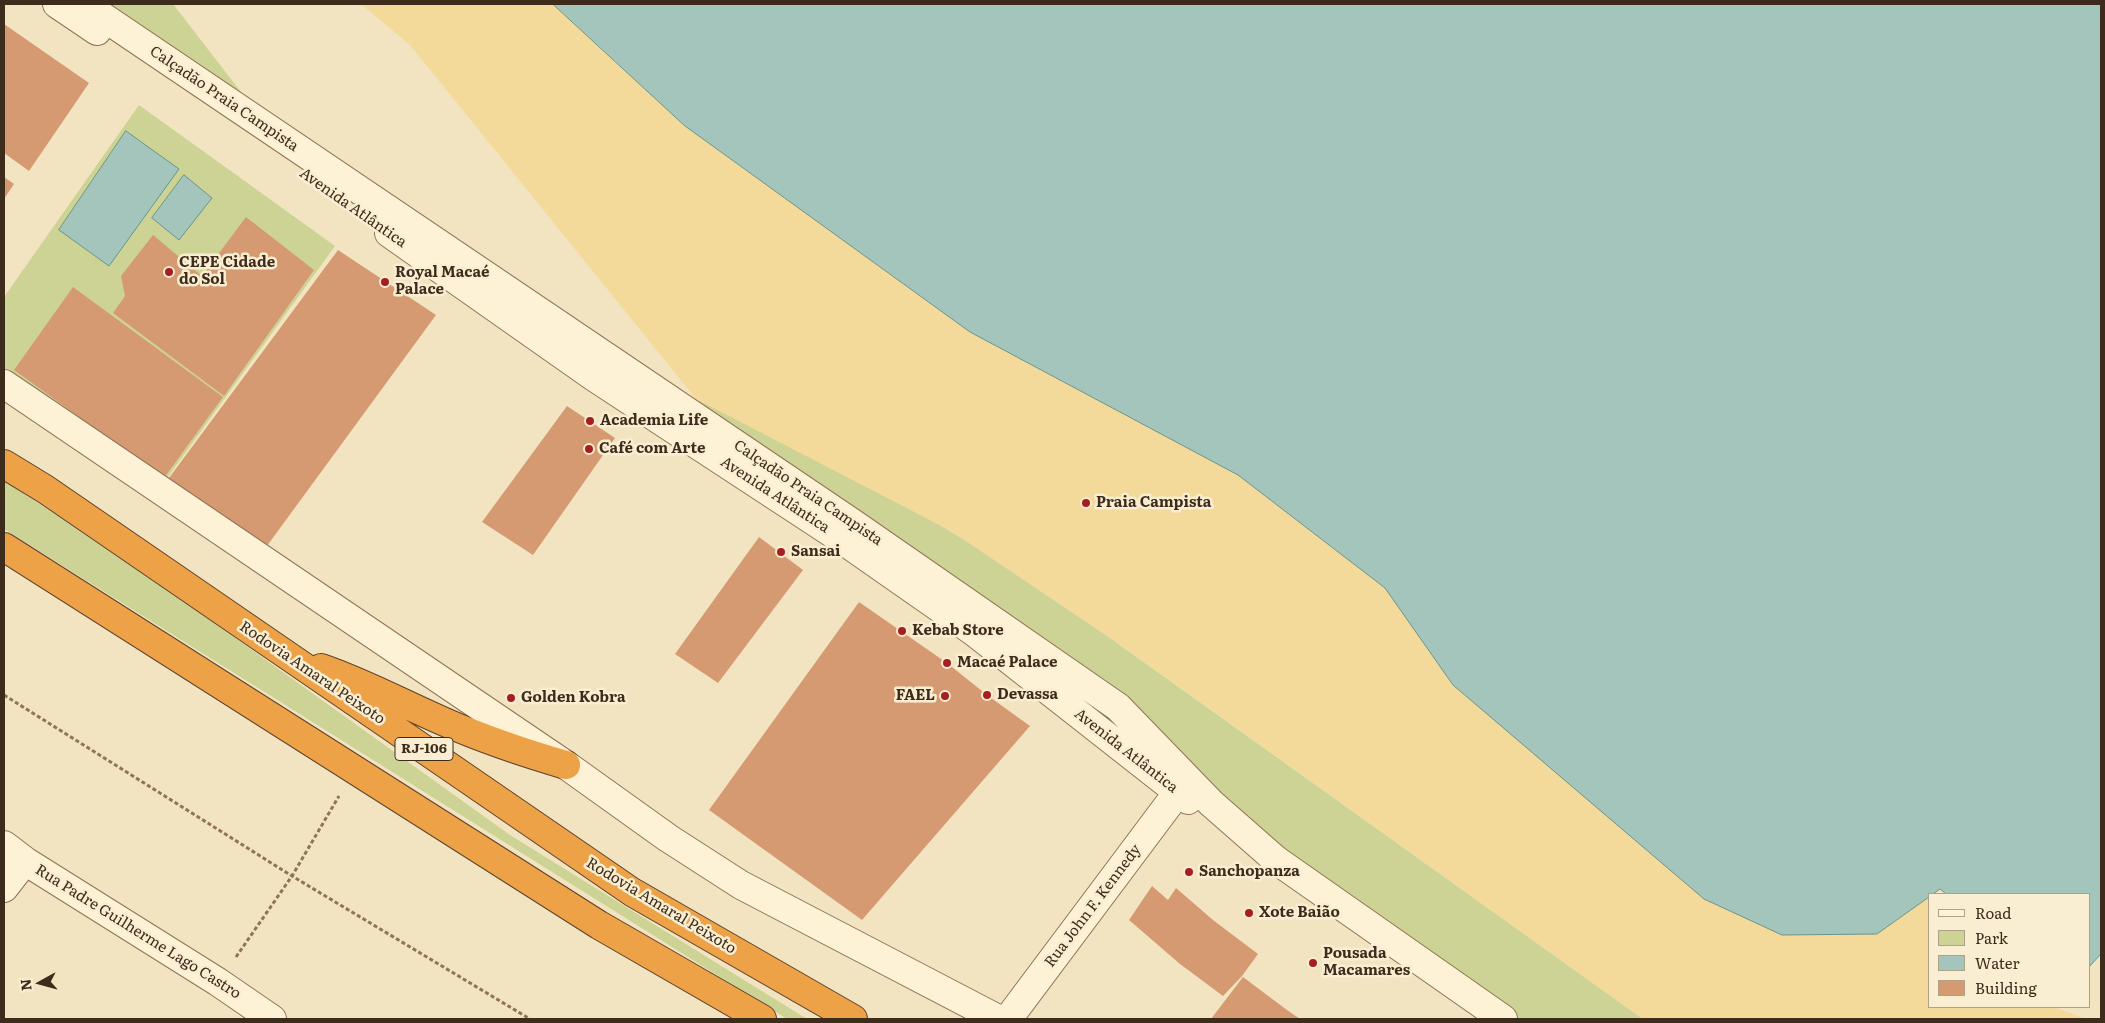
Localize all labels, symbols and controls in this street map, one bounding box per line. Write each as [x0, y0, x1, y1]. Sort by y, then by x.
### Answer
street label: Calçadão Praia Campista [146, 42, 302, 156]
street label: Avenida Atlântica [296, 164, 410, 252]
place label: CEPE Cidade do Sol [179, 254, 275, 289]
place label: Royal Macaé Palace [395, 264, 490, 299]
marker: CEPE Cidade do Sol [163, 266, 175, 278]
marker: Royal Macaé Palace [379, 276, 391, 288]
place label: Academia Life [600, 412, 708, 430]
marker: Academia Life [584, 415, 596, 427]
street label: Calçadão Praia Campista [730, 436, 886, 550]
place label: Café com Arte [599, 440, 705, 458]
marker: Café com Arte [583, 443, 595, 455]
street label: Avenida Atlântica [717, 453, 833, 537]
place label: Praia Campista [1096, 494, 1211, 512]
marker: Praia Campista [1080, 497, 1092, 509]
place label: Sansai [791, 543, 841, 561]
marker: Sansai [775, 546, 787, 558]
street label: Rodovia Amaral Peixoto [236, 618, 388, 728]
place label: Kebab Store [912, 622, 1004, 640]
marker: Kebab Store [896, 625, 908, 637]
place label: Macaé Palace [957, 654, 1058, 672]
marker: Macaé Palace [941, 657, 953, 669]
place label: Devassa [997, 686, 1058, 704]
place label: FAEL [896, 687, 935, 705]
place label: Golden Kobra [521, 689, 626, 707]
marker: Devassa [981, 689, 993, 701]
marker: FAEL [939, 690, 951, 702]
marker: Golden Kobra [505, 692, 517, 704]
street label: Avenida Atlântica [1071, 705, 1181, 797]
road number: RJ-106 [395, 738, 453, 761]
street label: Rua John F. Kennedy [1041, 841, 1145, 971]
street label: Rodovia Amaral Peixoto [583, 854, 739, 958]
street label: Rua Padre Guilherme Lago Castro [32, 861, 244, 1003]
place label: Sanchopanza [1199, 863, 1300, 881]
marker: Sanchopanza [1183, 866, 1195, 878]
legend [1928, 893, 2090, 1008]
text: Road [1975, 901, 2011, 924]
place label: Xote Baião [1259, 904, 1340, 922]
marker: Xote Baião [1243, 907, 1255, 919]
text: Park [1975, 926, 2008, 949]
place label: Pousada Macamares [1323, 945, 1410, 980]
text: Water [1975, 951, 2020, 974]
marker: Pousada Macamares [1307, 957, 1319, 969]
north arrow [15, 958, 65, 1008]
text: Building [1975, 976, 2037, 999]
text: N [14, 978, 36, 992]

